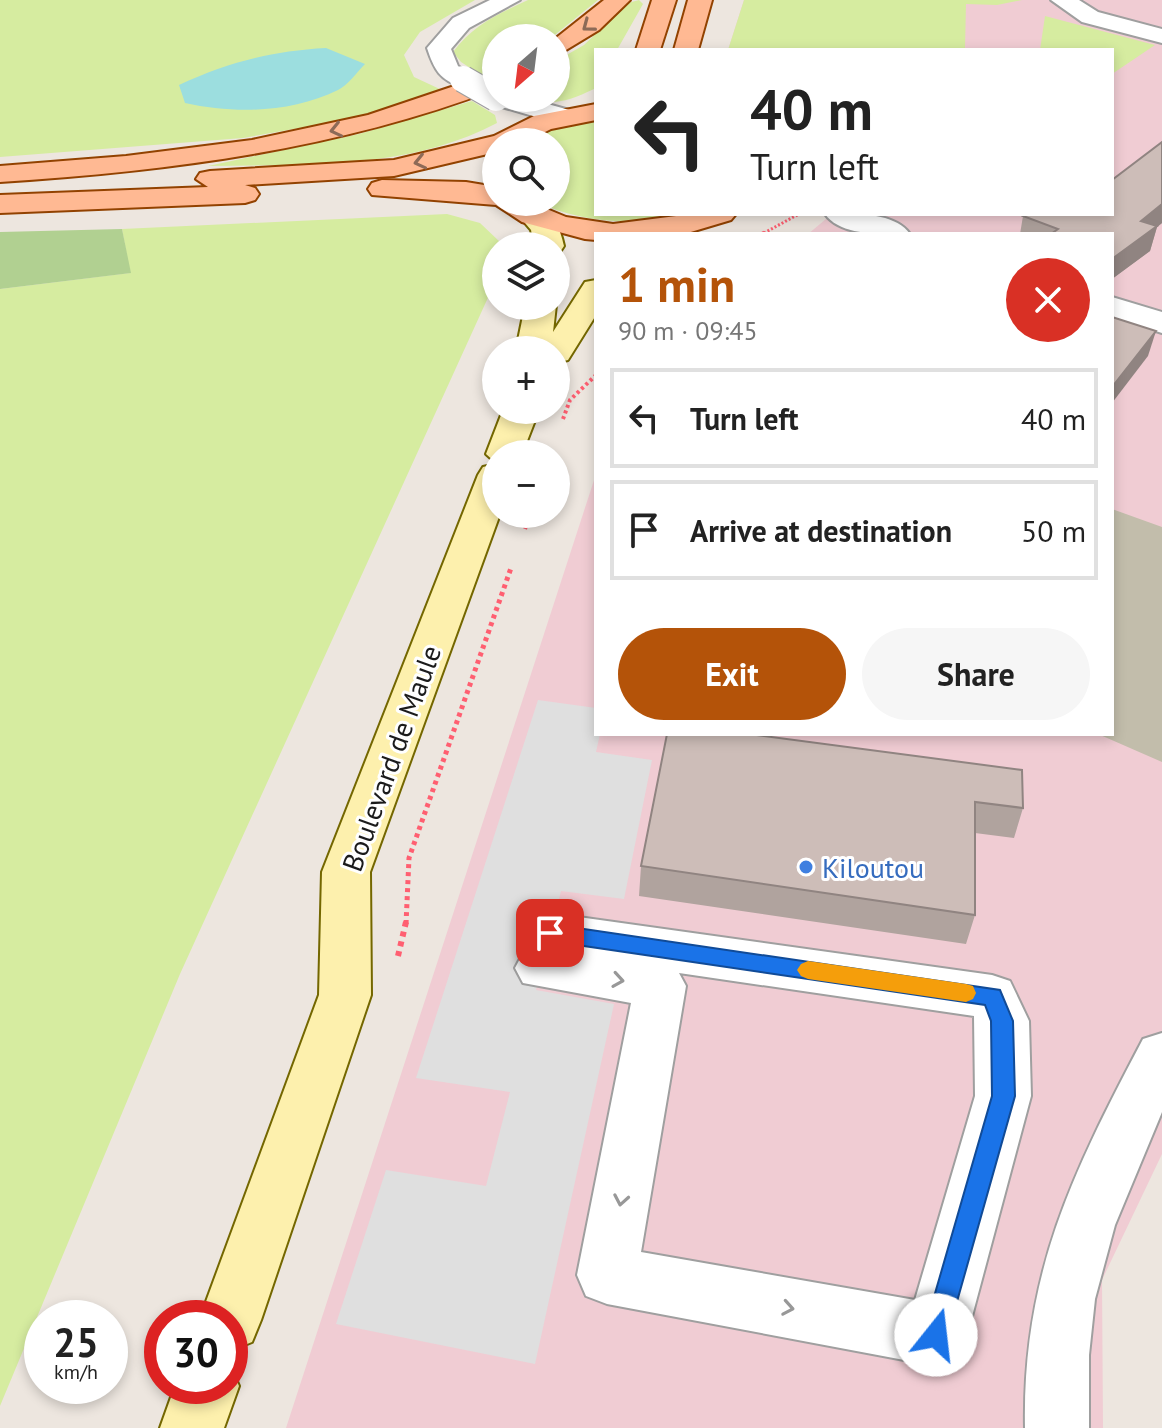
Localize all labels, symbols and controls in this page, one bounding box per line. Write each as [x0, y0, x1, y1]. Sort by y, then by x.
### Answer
one-way arrow [583, 17, 597, 31]
north arrow [482, 24, 570, 112]
map controls [482, 24, 570, 528]
text: 40 m [750, 73, 873, 145]
icon: left [618, 80, 722, 184]
one-way arrow [329, 121, 343, 138]
button: search [482, 128, 570, 216]
text: Turn left [750, 143, 879, 190]
one-way arrow [414, 153, 427, 170]
button: layers [482, 232, 570, 320]
text: 1 min [618, 253, 735, 315]
button: close [1006, 258, 1090, 342]
text: 90 m · 09:45 [618, 314, 758, 347]
button: + [482, 336, 570, 424]
icon: left [622, 396, 666, 440]
text: Turn left [690, 399, 798, 438]
text: 40 m [1021, 399, 1086, 438]
button: − [482, 440, 570, 528]
icon: arrive [622, 508, 666, 552]
text: Arrive at destination [690, 511, 952, 550]
text: 50 m [1021, 511, 1086, 550]
button: Exit [618, 628, 846, 720]
button: Share [862, 628, 1090, 720]
street label: Boulevard de Maule [333, 640, 449, 876]
place label: Kiloutou [822, 849, 924, 886]
marker: Kiloutou [797, 858, 815, 876]
pin [516, 899, 584, 967]
icon: arrive [528, 911, 572, 955]
one-way arrow [611, 971, 625, 988]
one-way arrow [613, 1194, 630, 1207]
position arrow [894, 1293, 978, 1377]
one-way arrow [781, 1299, 795, 1316]
speed limit sign: 30 [144, 1300, 248, 1404]
text: 25 [53, 1316, 99, 1368]
text: km/h [54, 1359, 98, 1385]

